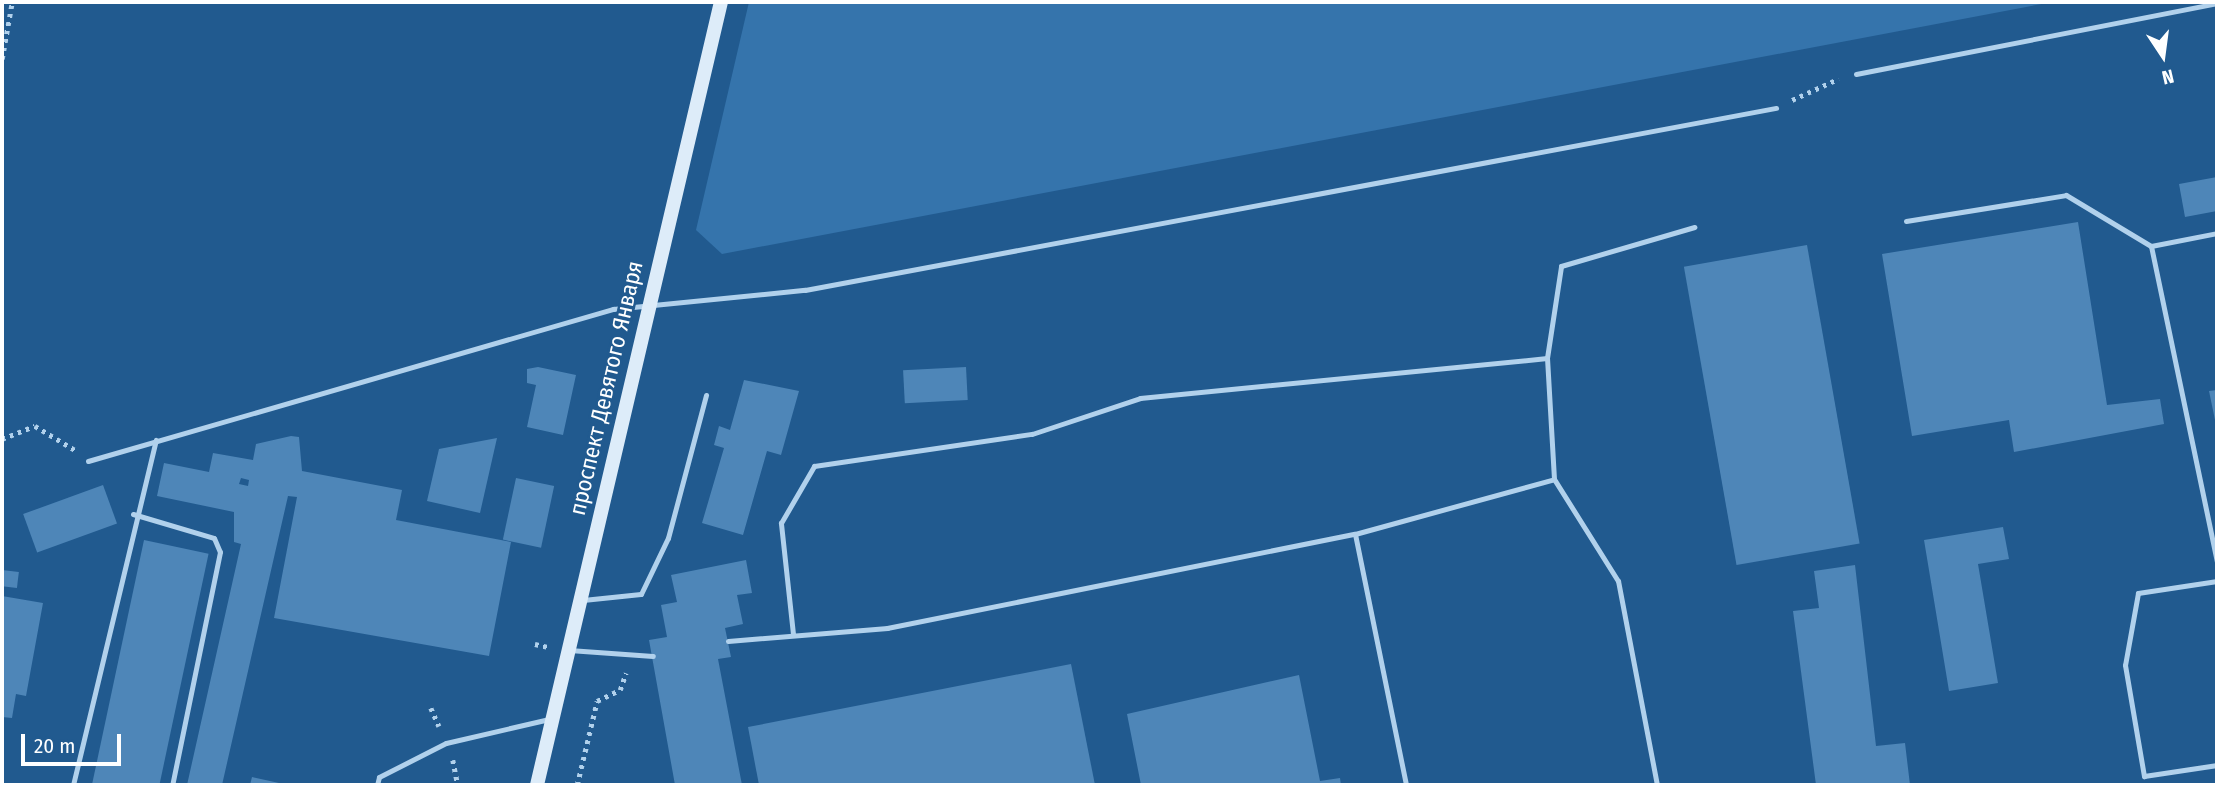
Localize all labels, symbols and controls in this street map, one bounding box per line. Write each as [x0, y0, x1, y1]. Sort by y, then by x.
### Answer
north arrow [2128, 21, 2198, 91]
text: N [2160, 64, 2176, 89]
street label: проспект Девятого Января [563, 258, 649, 518]
scale bar [24, 720, 124, 764]
text: 20 m [34, 733, 75, 759]

